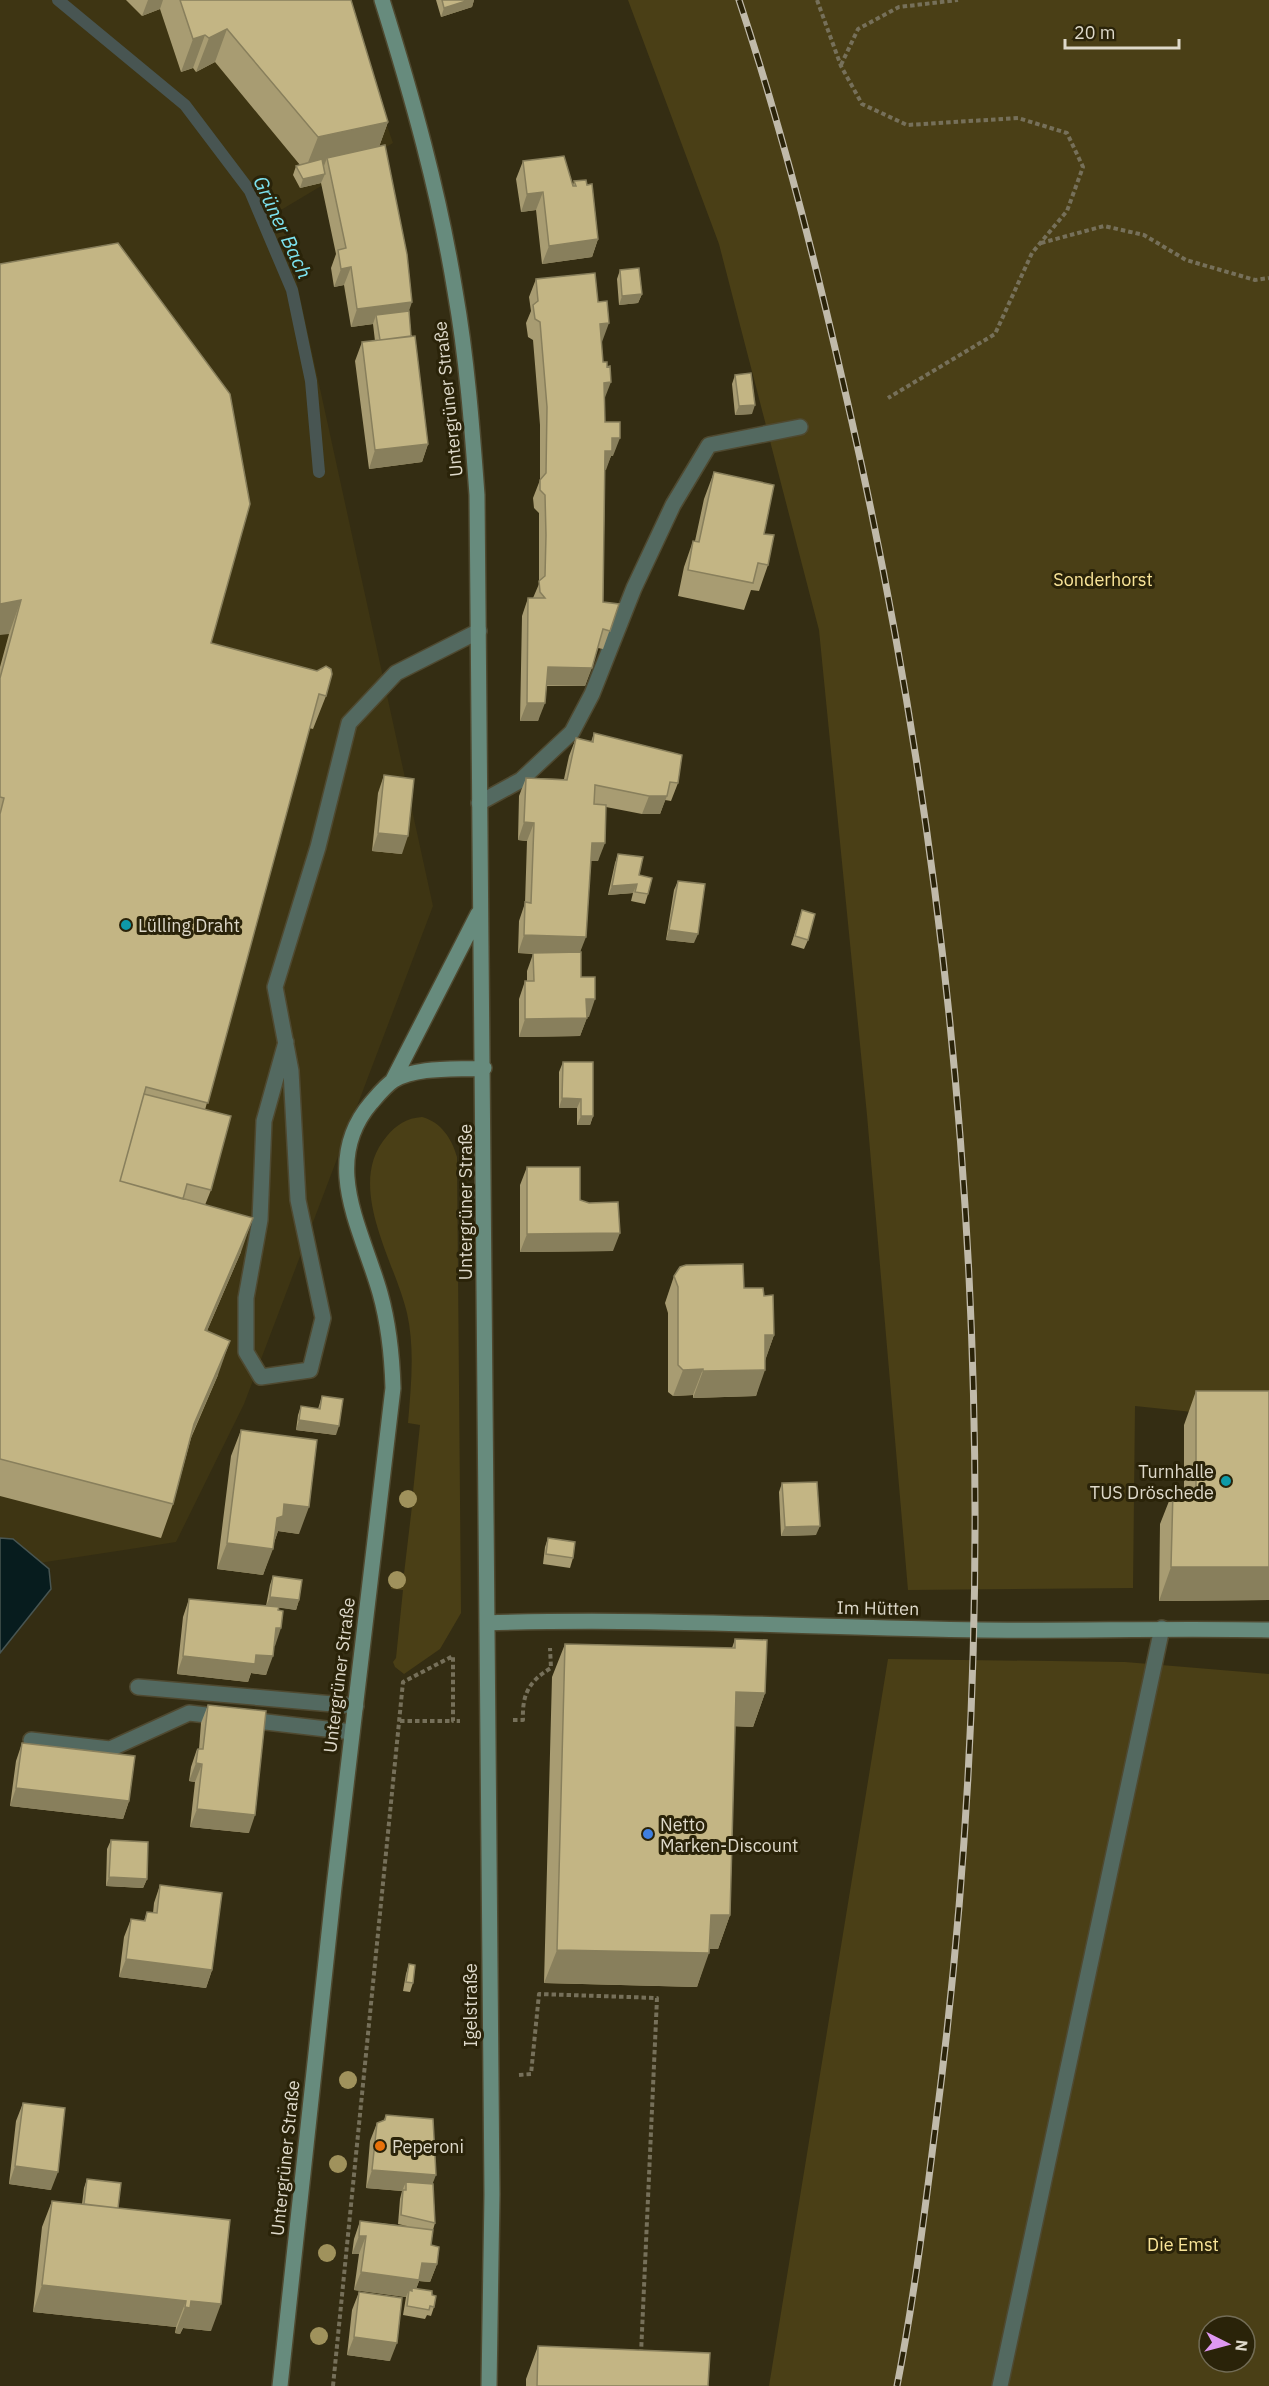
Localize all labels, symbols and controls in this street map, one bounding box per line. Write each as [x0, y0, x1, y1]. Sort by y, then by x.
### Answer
scale bar [1065, 12, 1179, 50]
text: 20 m [1074, 21, 1116, 44]
water label: Grüner Bach [247, 171, 319, 283]
street label: Untergrüner Straße [428, 320, 468, 478]
park label: Sonderhorst [1053, 568, 1153, 591]
place label: Lülling Draht [138, 914, 240, 937]
marker: Lülling Draht [119, 918, 133, 932]
street label: Untergrüner Straße [454, 1124, 477, 1280]
place label: Turnhalle TUS Dröschede [1090, 1460, 1214, 1504]
marker: Turnhalle TUS Dröschede [1219, 1474, 1233, 1488]
street label: Untergrüner Straße [318, 1596, 360, 1754]
street label: Im Hütten [836, 1596, 920, 1620]
place label: Netto Marken-Discount [660, 1813, 798, 1857]
marker: Netto Marken-Discount [641, 1827, 655, 1841]
street label: Igelstraße [459, 1963, 482, 2047]
street label: Untergrüner Straße [265, 2079, 305, 2237]
place label: Peperoni [392, 2135, 464, 2158]
marker: Peperoni [373, 2139, 387, 2153]
park label: Die Emst [1147, 2233, 1219, 2256]
north arrow [1197, 2314, 1257, 2374]
text: N [1231, 2339, 1252, 2352]

